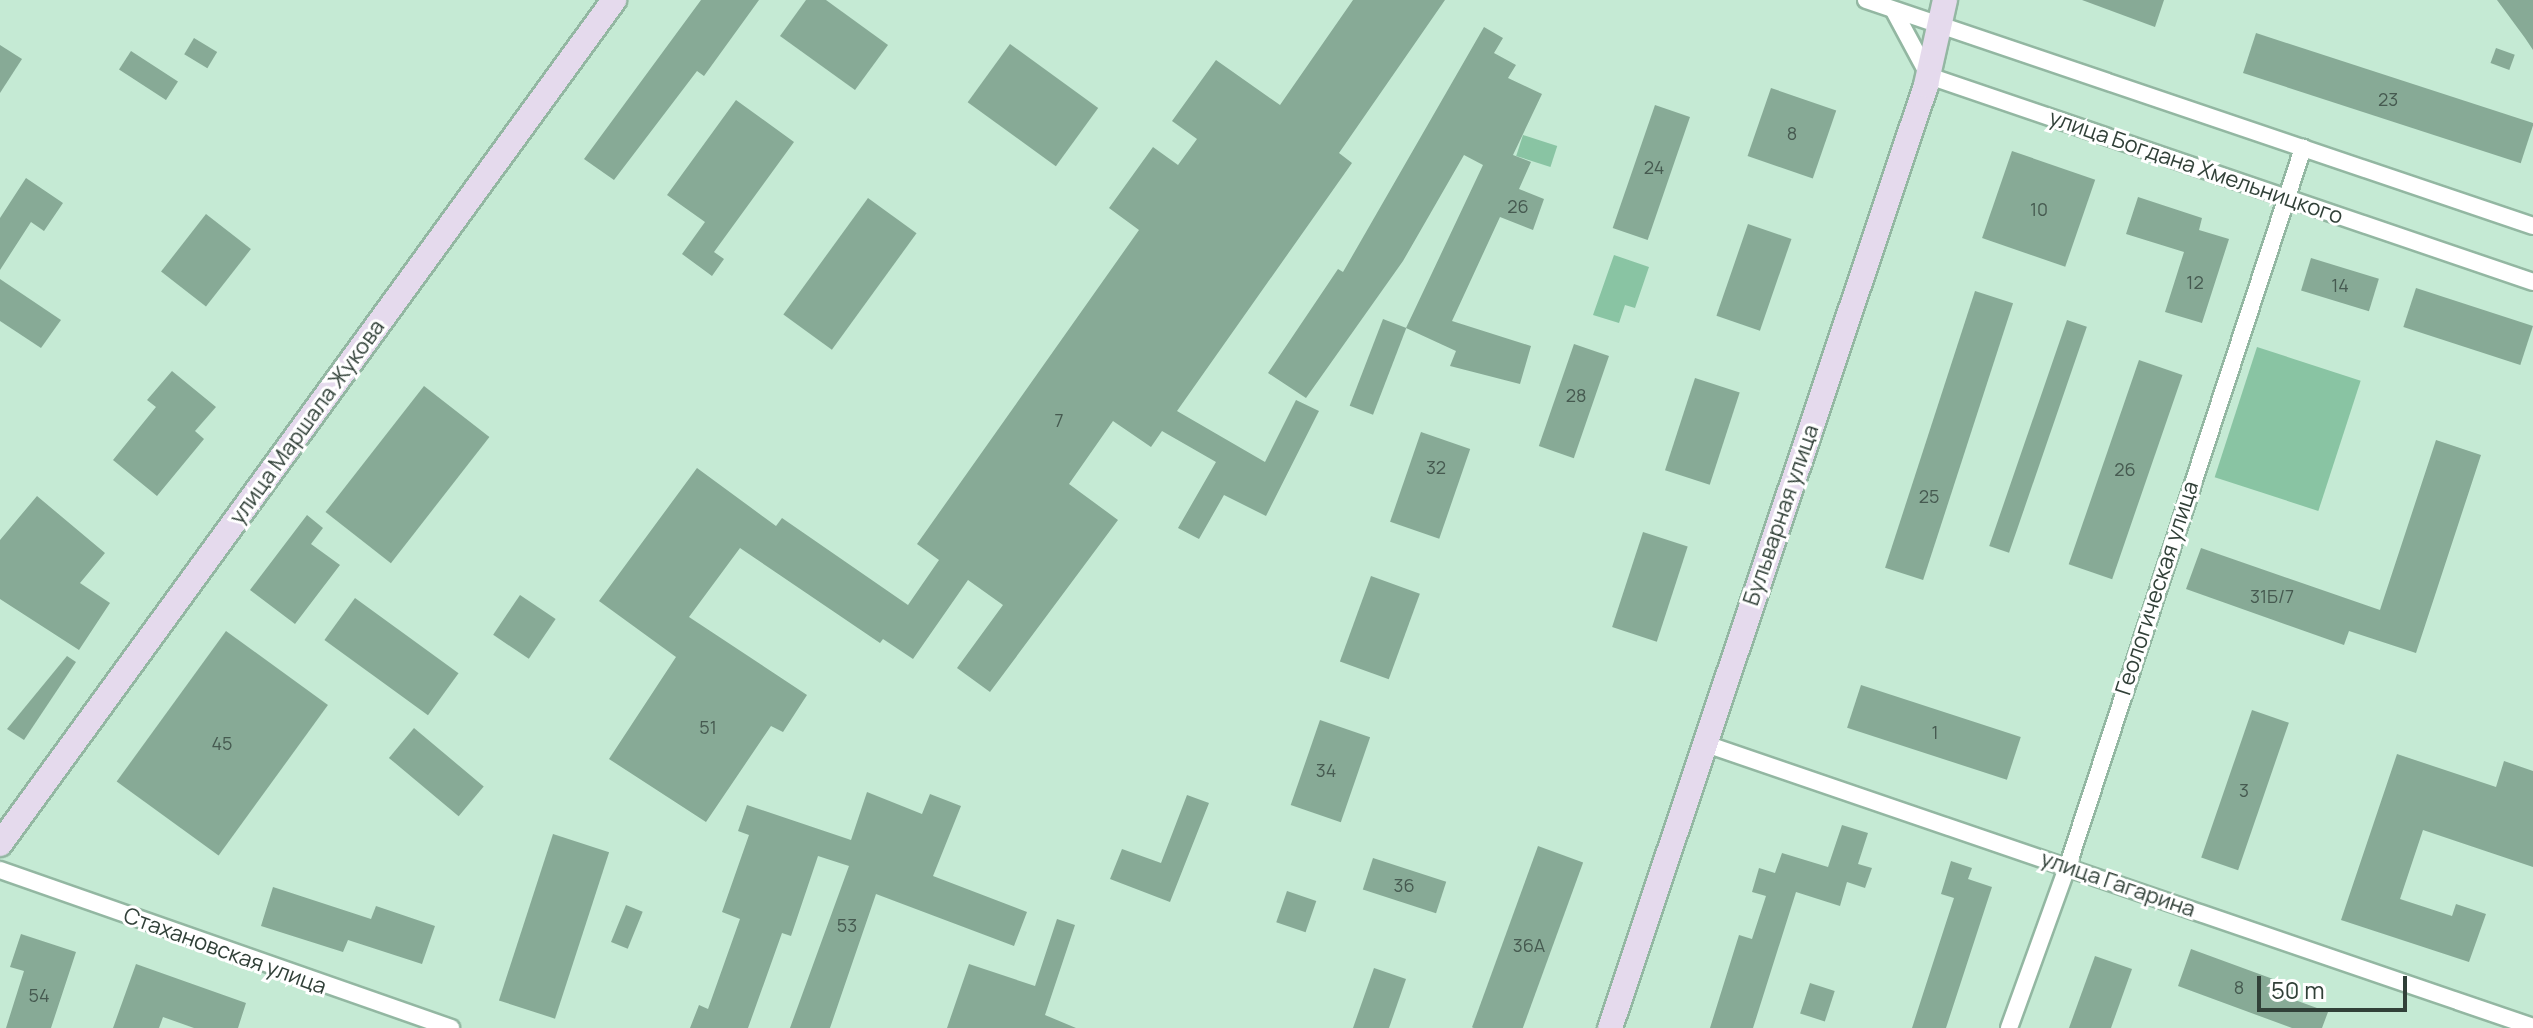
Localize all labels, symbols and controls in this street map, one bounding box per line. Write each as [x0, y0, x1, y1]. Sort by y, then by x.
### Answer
house number: 23 [2378, 88, 2398, 110]
street label: улица Богдана Хмельницкого [2046, 104, 2346, 230]
house number: 8 [1787, 122, 1797, 144]
house number: 24 [1644, 156, 1664, 178]
house number: 26 [1507, 195, 1529, 217]
house number: 10 [2030, 198, 2048, 220]
house number: 12 [2186, 271, 2204, 293]
house number: 14 [2331, 274, 2349, 296]
street label: улица Маршала Жукова [224, 315, 390, 529]
house number: 28 [1566, 384, 1586, 406]
house number: 7 [1054, 409, 1064, 431]
street label: Бульварная улица [1738, 421, 1824, 609]
house number: 32 [1426, 456, 1446, 478]
house number: 26 [2114, 458, 2136, 480]
street label: Геологическая улица [2110, 478, 2204, 698]
house number: 25 [1919, 485, 1939, 507]
house number: 31Б/7 [2250, 585, 2294, 607]
house number: 51 [699, 716, 717, 738]
house number: 1 [1931, 721, 1939, 743]
house number: 45 [211, 732, 233, 754]
house number: 34 [1316, 759, 1336, 781]
house number: 3 [2239, 779, 2249, 801]
street label: улица Гагарина [2037, 845, 2199, 923]
house number: 36 [1393, 874, 1415, 896]
street label: Стахановская улица [120, 902, 330, 1000]
house number: 53 [837, 914, 857, 936]
house number: 36А [1513, 934, 1545, 956]
scale bar [2261, 960, 2411, 1010]
text: 50 m [2271, 973, 2325, 1006]
house number: 8 [2234, 976, 2244, 998]
house number: 54 [28, 984, 50, 1006]

